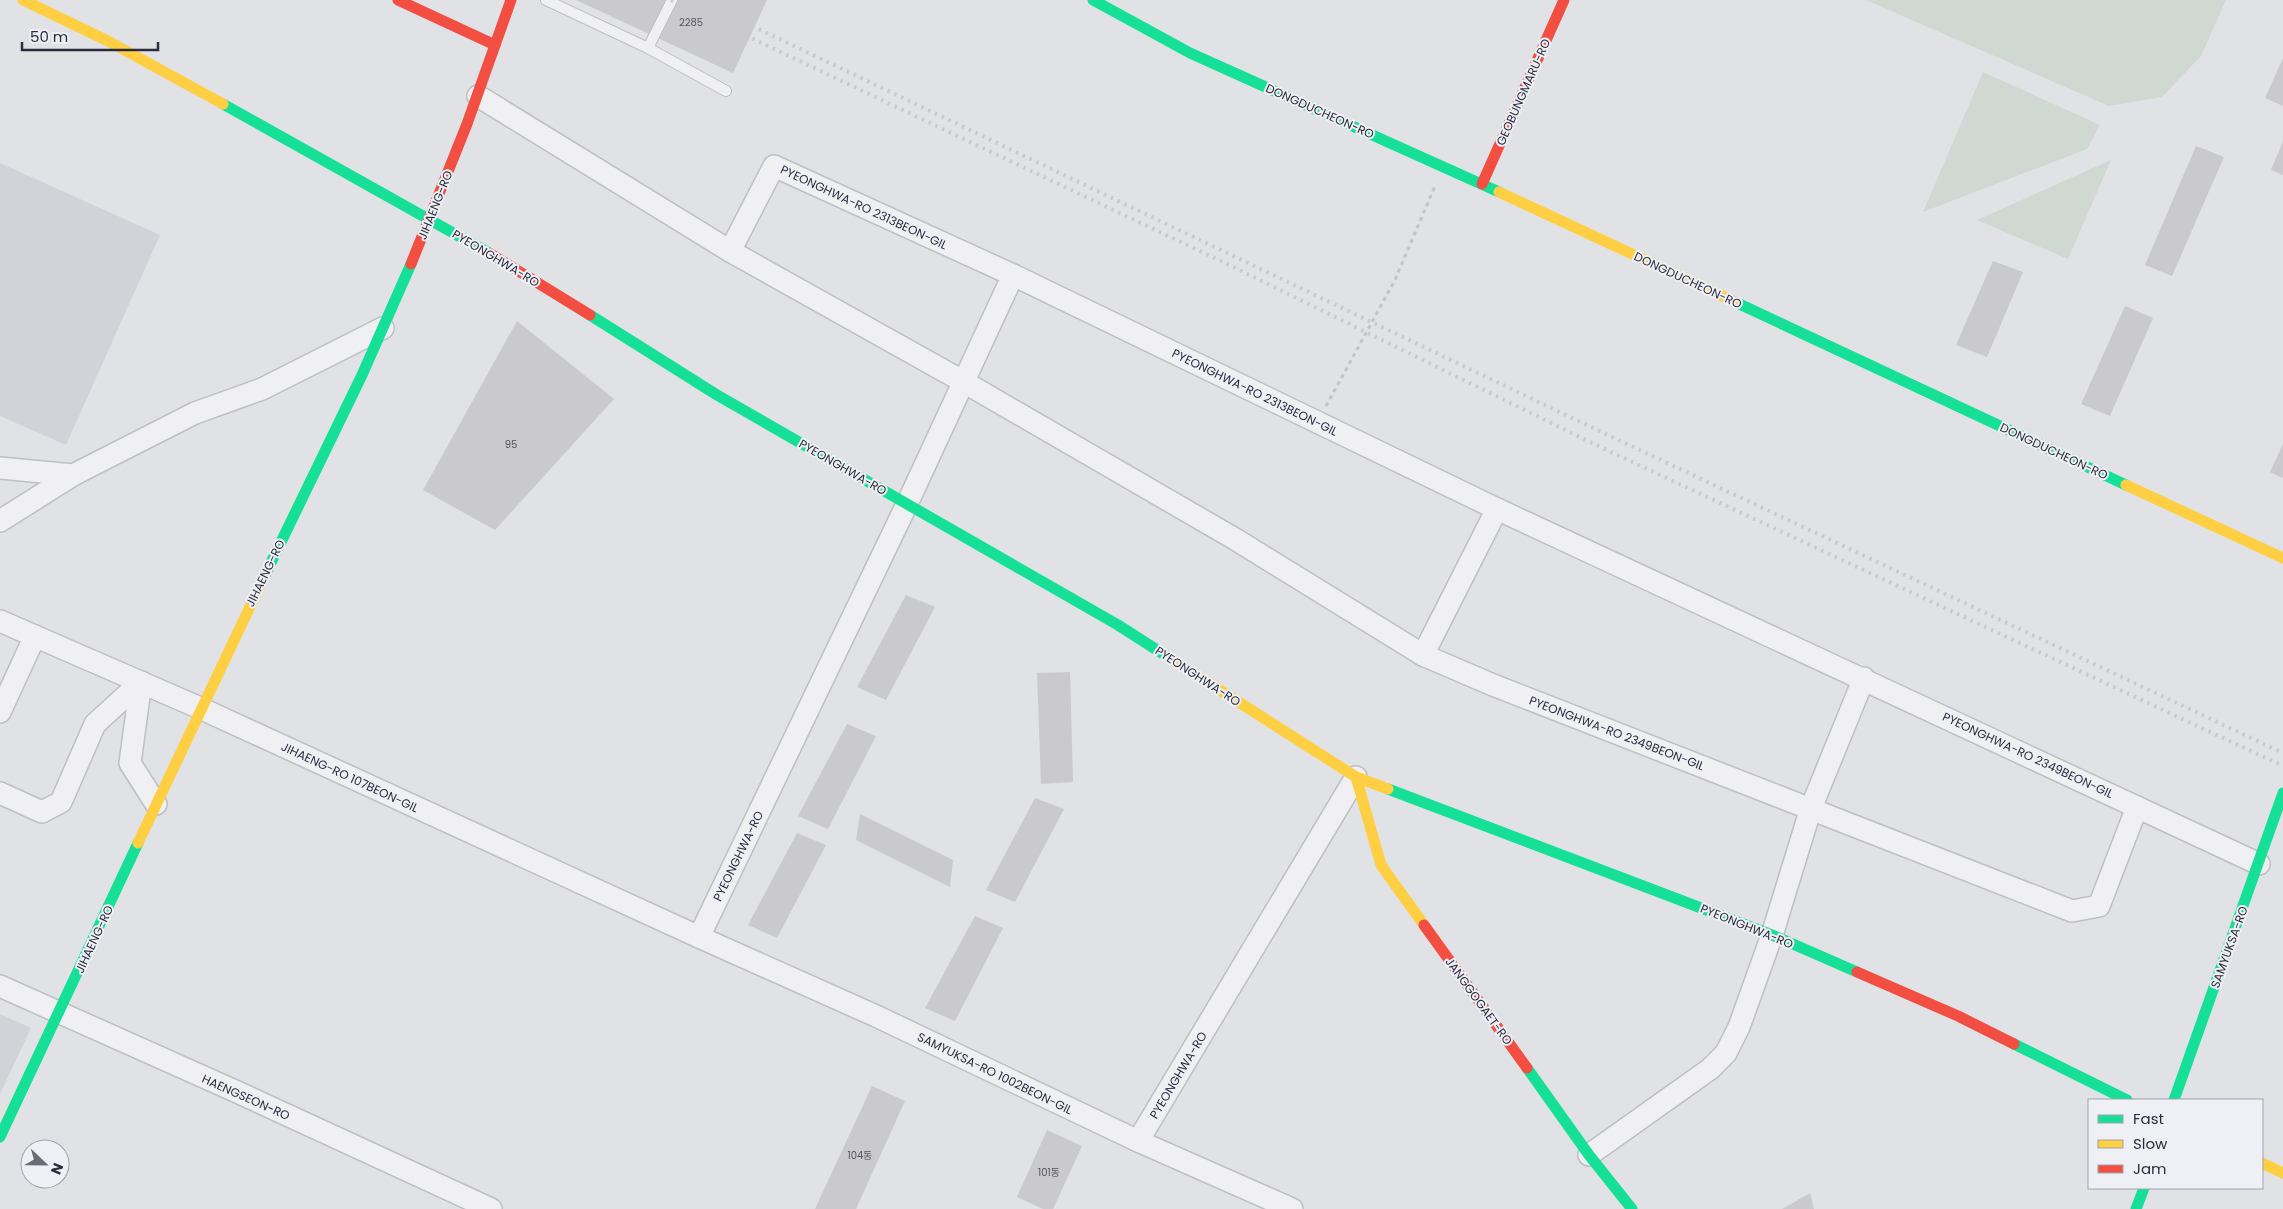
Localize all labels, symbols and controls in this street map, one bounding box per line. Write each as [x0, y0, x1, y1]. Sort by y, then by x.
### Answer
house number: 2285 [679, 15, 703, 30]
scale bar [22, 20, 159, 52]
text: 50 m [30, 26, 68, 47]
street label: GEOBUNGMARU-RO [1492, 36, 1554, 148]
street label: DONGDUCHEON-RO [1263, 79, 1377, 143]
street label: PYEONGHWA-RO 2313BEON-GIL [778, 161, 950, 253]
street label: JIHAENG-RO [413, 168, 457, 242]
street label: PYEONGHWA-RO [449, 225, 543, 291]
street label: DONGDUCHEON-RO [1631, 248, 1745, 312]
street label: PYEONGHWA-RO 2313BEON-GIL [1169, 344, 1341, 440]
street label: DONGDUCHEON-RO [1997, 419, 2111, 483]
street label: PYEONGHWA-RO [796, 435, 890, 499]
house number: 95 [505, 437, 517, 452]
street label: JIHAENG-RO [241, 536, 289, 610]
street label: PYEONGHWA-RO [1152, 642, 1244, 710]
street label: PYEONGHWA-RO 2349BEON-GIL [1527, 692, 1707, 774]
street label: PYEONGHWA-RO 2349BEON-GIL [1940, 708, 2116, 802]
street label: JIHAENG-RO 107BEON-GIL [279, 738, 421, 816]
street label: PYEONGHWA-RO [709, 808, 767, 904]
street label: PYEONGHWA-RO [1698, 900, 1796, 952]
street label: JIHAENG-RO [71, 902, 117, 976]
street label: SAMYUKSA-RO [2206, 904, 2252, 990]
street label: JANGGOGAET-RO [1441, 954, 1517, 1048]
street label: SAMYUKSA-RO 1002BEON-GIL [915, 1028, 1075, 1118]
street label: PYEONGHWA-RO [1145, 1028, 1211, 1122]
street label: HAENGSEON-RO [199, 1070, 293, 1124]
legend [2088, 1099, 2263, 1189]
text: Fast [2133, 1108, 2164, 1129]
text: Slow [2133, 1133, 2168, 1154]
north arrow [20, 1139, 70, 1189]
house number: 104동 [848, 1148, 872, 1163]
text: Jam [2133, 1158, 2167, 1179]
text: N [46, 1160, 68, 1177]
house number: 101동 [1038, 1165, 1060, 1180]

